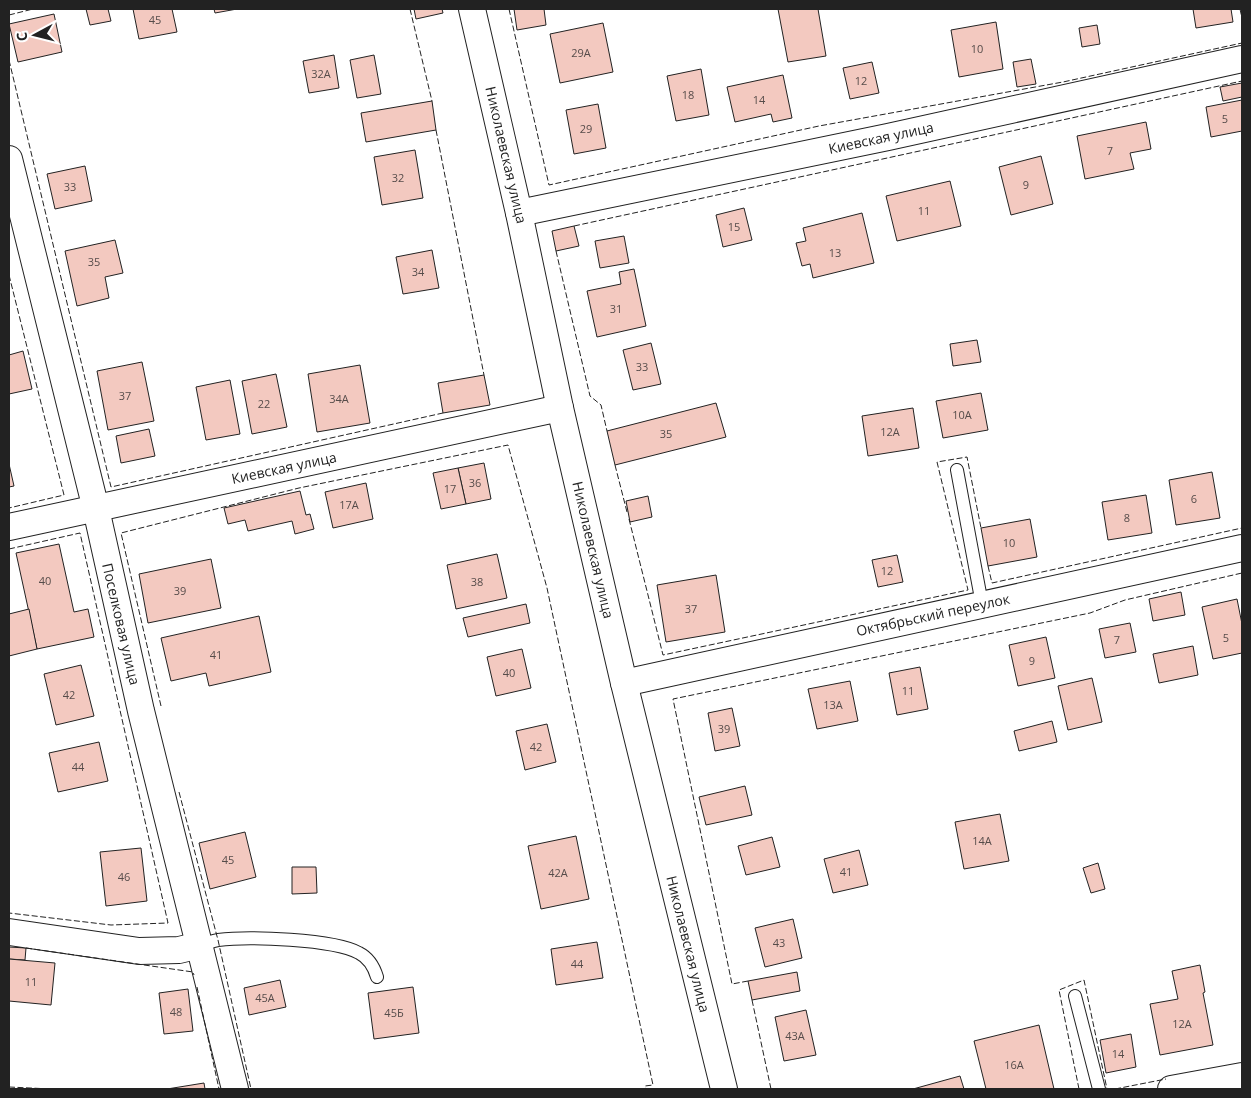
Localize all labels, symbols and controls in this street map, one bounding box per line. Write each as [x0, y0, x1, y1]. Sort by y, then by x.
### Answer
north arrow [10, 10, 60, 60]
house number: 45 [149, 12, 161, 27]
text: С [12, 31, 32, 42]
house number: 10 [971, 41, 983, 56]
house number: 29А [571, 45, 591, 60]
house number: 32А [311, 66, 331, 81]
house number: 12 [855, 73, 867, 88]
street label: Николаевская улица [481, 84, 532, 225]
house number: 18 [682, 87, 694, 102]
house number: 14 [753, 92, 766, 107]
house number: 5 [1222, 111, 1228, 126]
street label: Киевская улица [827, 117, 935, 158]
house number: 29 [580, 121, 592, 136]
house number: 7 [1107, 143, 1113, 158]
house number: 32 [392, 170, 404, 185]
house number: 9 [1023, 177, 1029, 192]
house number: 33 [64, 179, 76, 194]
house number: 11 [918, 203, 930, 218]
house number: 15 [728, 219, 740, 234]
house number: 13 [829, 245, 841, 260]
house number: 35 [88, 254, 100, 269]
house number: 34 [412, 264, 425, 279]
house number: 31 [610, 301, 622, 316]
house number: 33 [636, 359, 648, 374]
house number: 37 [119, 388, 131, 403]
house number: 34А [329, 391, 349, 406]
house number: 22 [258, 396, 270, 411]
house number: 10А [952, 407, 972, 422]
house number: 12А [880, 424, 900, 439]
house number: 35 [660, 426, 672, 441]
street label: Киевская улица [230, 447, 338, 488]
house number: 36 [469, 475, 481, 490]
street label: Николаевская улица [568, 479, 619, 620]
house number: 17 [444, 481, 456, 496]
house number: 6 [1191, 491, 1197, 506]
house number: 17А [339, 497, 359, 512]
house number: 8 [1124, 510, 1130, 525]
house number: 10 [1003, 535, 1015, 550]
street label: Поселковая улица [98, 561, 145, 687]
house number: 12 [881, 563, 893, 578]
house number: 40 [39, 573, 51, 588]
house number: 38 [471, 574, 483, 589]
house number: 39 [174, 583, 186, 598]
street label: Октябрьский переулок [854, 589, 1012, 640]
house number: 37 [685, 601, 697, 616]
house number: 5 [1223, 630, 1229, 645]
house number: 7 [1114, 632, 1120, 647]
house number: 41 [210, 647, 222, 662]
house number: 9 [1029, 653, 1035, 668]
house number: 40 [503, 665, 515, 680]
house number: 11 [902, 683, 914, 698]
house number: 42 [63, 687, 75, 702]
house number: 13А [823, 697, 843, 712]
house number: 39 [718, 721, 730, 736]
house number: 42 [530, 739, 542, 754]
house number: 44 [72, 759, 85, 774]
house number: 14А [972, 833, 992, 848]
house number: 45 [222, 852, 234, 867]
house number: 41 [840, 864, 852, 879]
house number: 42А [548, 865, 568, 880]
house number: 46 [118, 869, 130, 884]
street label: Николаевская улица [662, 874, 715, 1014]
house number: 43 [773, 935, 785, 950]
house number: 44 [571, 956, 584, 971]
house number: 11 [25, 974, 37, 989]
house number: 45А [255, 990, 275, 1005]
house number: 48 [170, 1004, 182, 1019]
house number: 45Б [384, 1005, 404, 1020]
house number: 12А [1172, 1016, 1192, 1031]
house number: 43А [785, 1028, 805, 1043]
house number: 14 [1112, 1046, 1125, 1061]
house number: 16А [1004, 1057, 1024, 1072]

